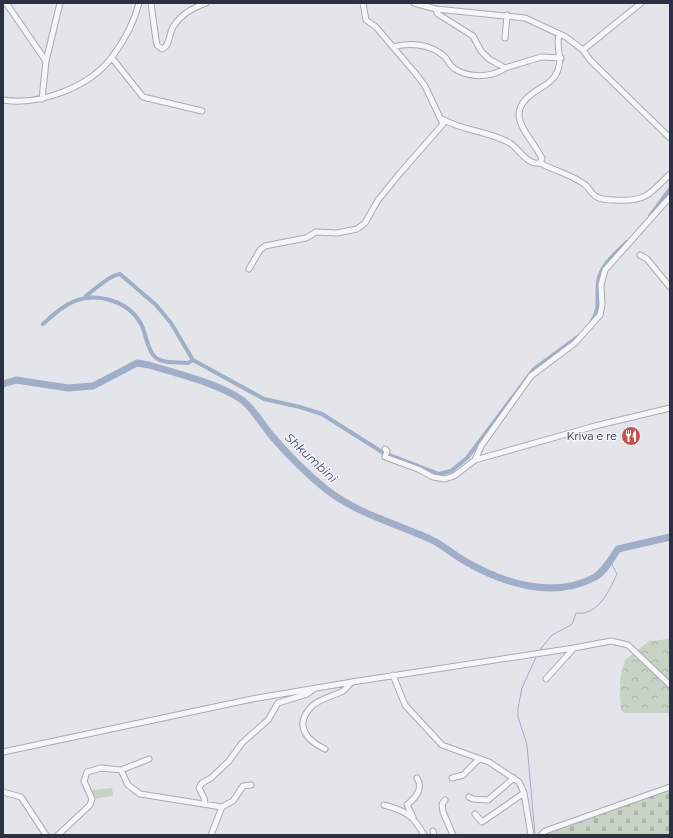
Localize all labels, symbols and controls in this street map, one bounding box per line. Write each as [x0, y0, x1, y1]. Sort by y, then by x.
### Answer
restaurant icon: Kriva e re [620, 425, 642, 447]
place label: Kriva e re [566, 429, 617, 443]
water label: Shkumbini [282, 430, 341, 486]

